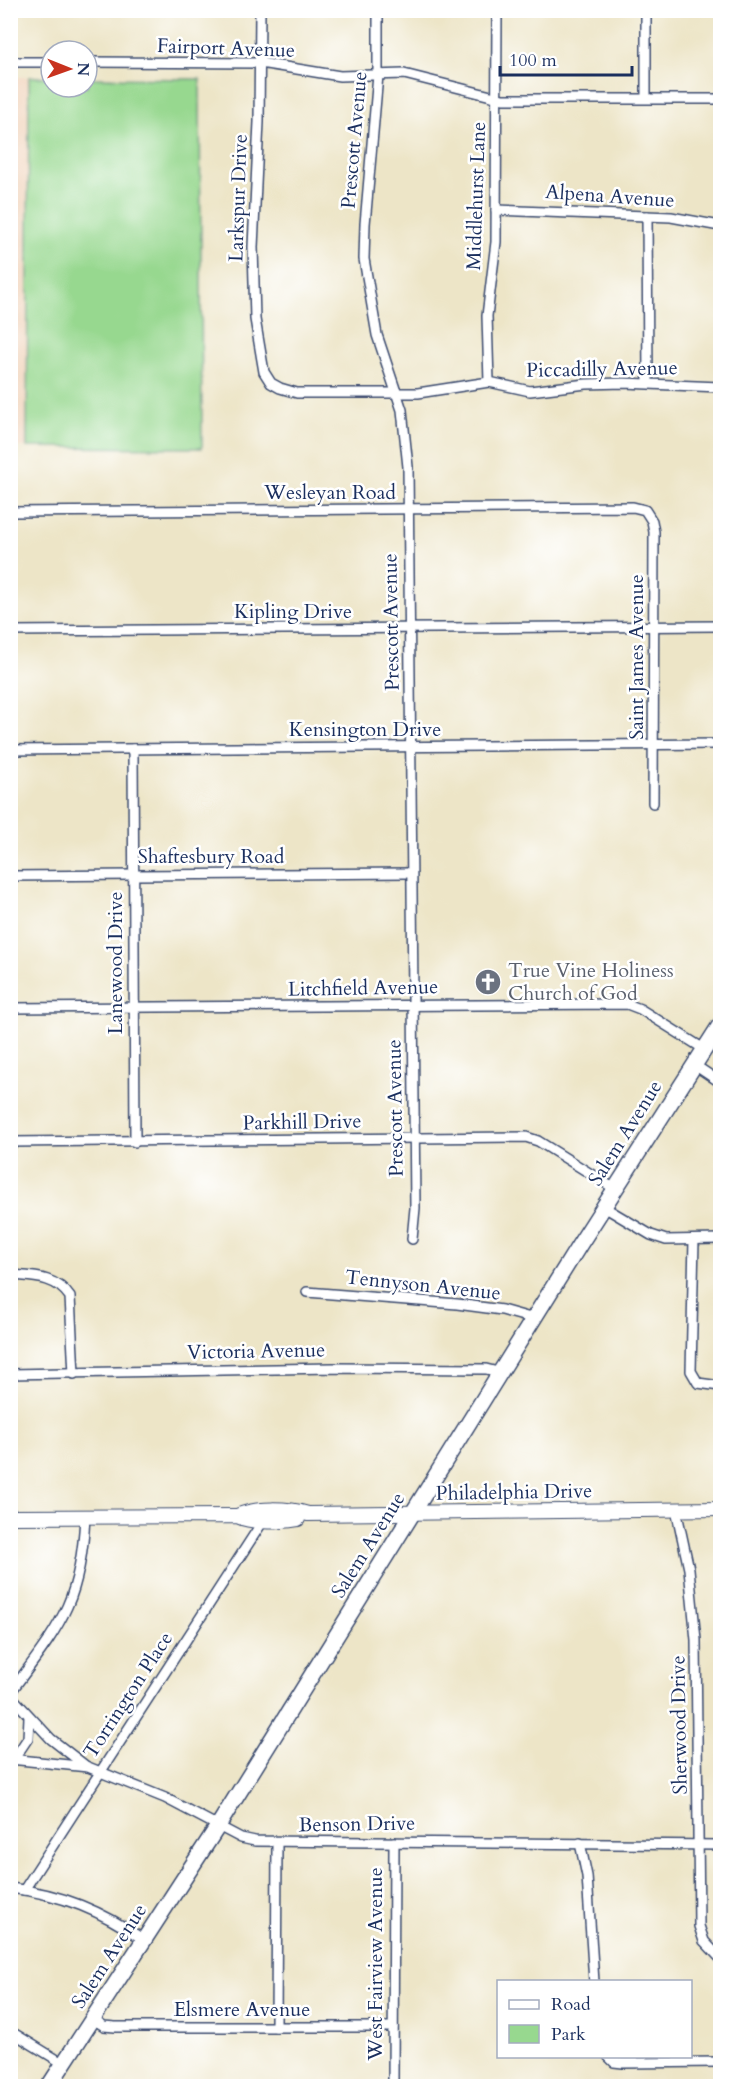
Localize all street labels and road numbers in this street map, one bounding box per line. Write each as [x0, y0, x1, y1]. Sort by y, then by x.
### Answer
street label: Fairport Avenue [156, 32, 296, 64]
street label: Prescott Avenue [335, 70, 373, 210]
street label: Middlehurst Lane [460, 121, 492, 271]
street label: Larkspur Drive [222, 134, 254, 262]
street label: Alpena Avenue [545, 178, 675, 214]
street label: Piccadilly Avenue [526, 354, 678, 384]
street label: Wesleyan Road [263, 479, 396, 506]
street label: Prescott Avenue [376, 553, 406, 691]
street label: Saint James Avenue [623, 574, 650, 740]
street label: Kipling Drive [234, 598, 352, 625]
street label: Kensington Drive [289, 716, 441, 743]
street label: Shaftesbury Road [138, 843, 285, 870]
street label: Lanewood Drive [102, 891, 129, 1035]
street label: Litchfield Avenue [288, 973, 438, 1003]
street label: Prescott Avenue [380, 1039, 410, 1177]
street label: Salem Avenue [582, 1075, 668, 1191]
street label: Parkhill Drive [242, 1107, 362, 1137]
street label: Tennyson Avenue [344, 1263, 502, 1307]
street label: Victoria Avenue [187, 1336, 325, 1366]
street label: Philadelphia Drive [435, 1477, 593, 1507]
street label: Salem Avenue [325, 1487, 411, 1603]
street label: Torrington Place [77, 1626, 179, 1764]
street label: Sherwood Drive [664, 1655, 694, 1795]
street label: Benson Drive [298, 1809, 416, 1839]
street label: West Fairview Avenue [362, 1867, 389, 2062]
street label: Salem Avenue [65, 1898, 153, 2014]
street label: Elsmere Avenue [174, 1996, 310, 2023]

